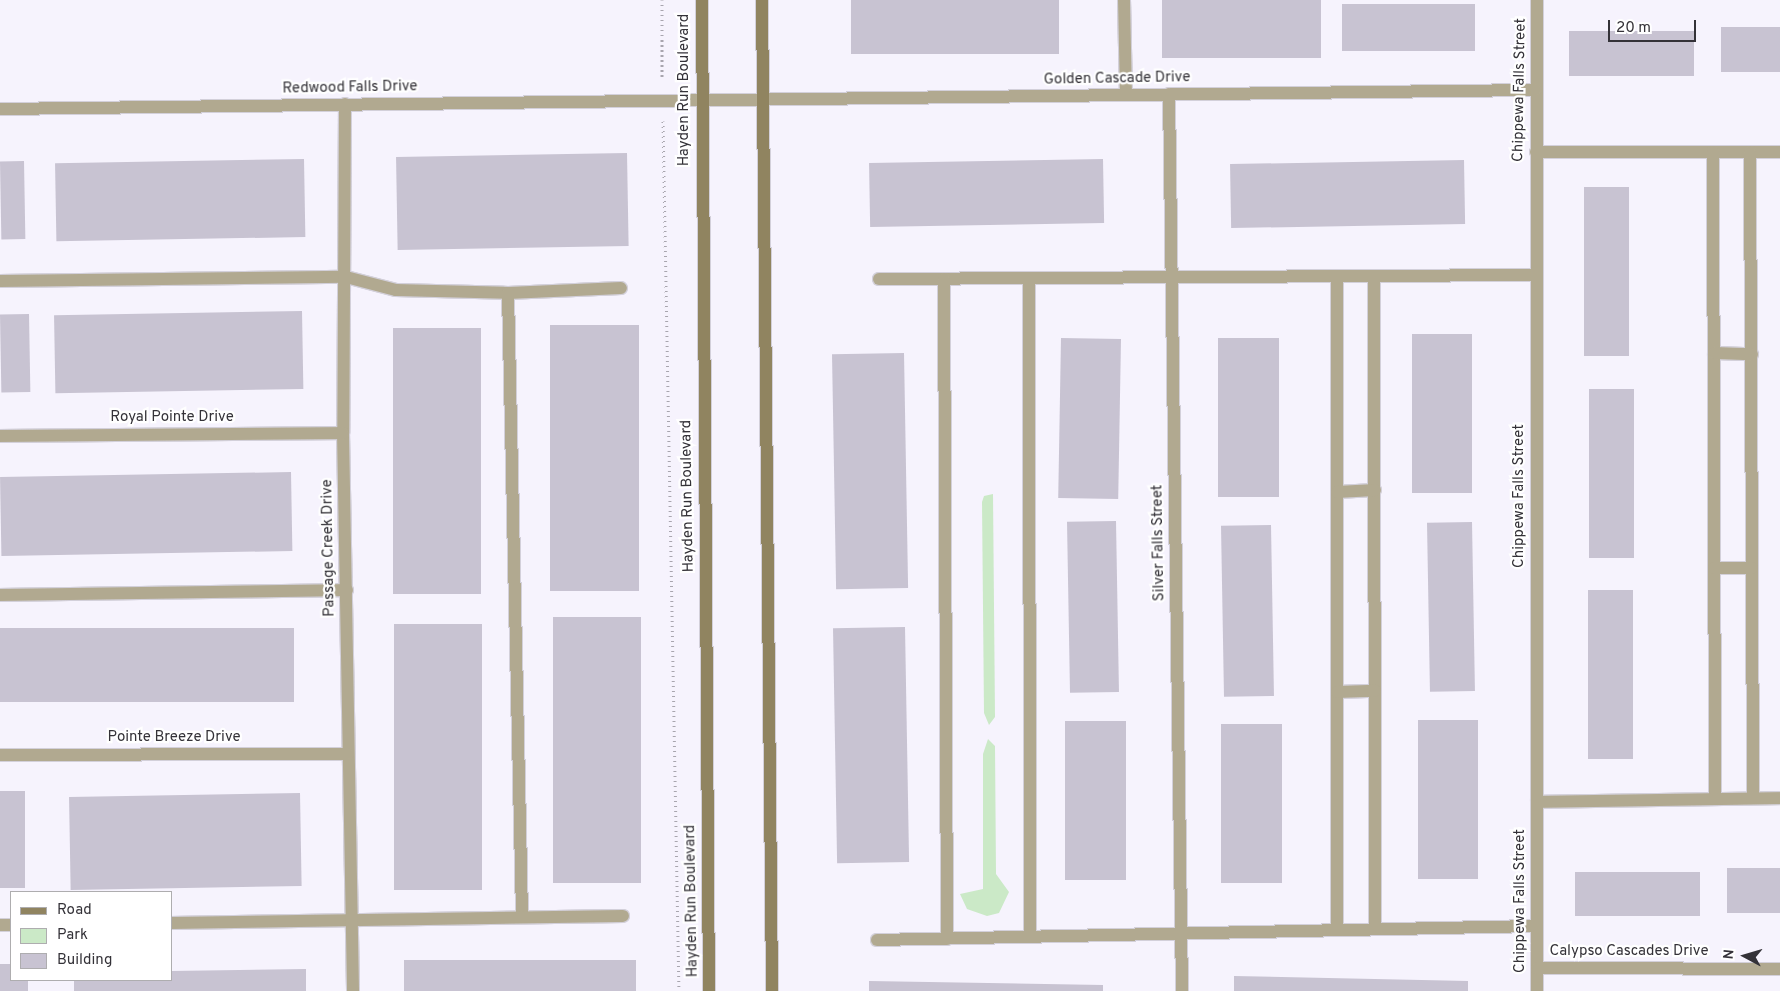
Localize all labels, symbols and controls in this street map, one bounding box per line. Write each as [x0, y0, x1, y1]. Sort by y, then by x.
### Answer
scale bar [1610, 10, 1698, 42]
street label: Hayden Run Boulevard [676, 14, 694, 166]
street label: Chippewa Falls Street [1510, 18, 1530, 162]
text: 20 m [1616, 19, 1651, 38]
street label: Golden Cascade Drive [1043, 69, 1191, 89]
street label: Redwood Falls Drive [282, 78, 418, 98]
street label: Royal Pointe Drive [110, 409, 234, 427]
street label: Hayden Run Boulevard [678, 420, 698, 572]
street label: Chippewa Falls Street [1511, 424, 1529, 568]
street label: Passage Creek Drive [319, 479, 339, 617]
street label: Silver Falls Street [1149, 484, 1169, 602]
street label: Pointe Breeze Drive [107, 729, 241, 747]
street label: Hayden Run Boulevard [682, 825, 702, 977]
street label: Chippewa Falls Street [1512, 829, 1530, 973]
legend [10, 891, 172, 981]
text: Road [57, 901, 92, 920]
text: Park [57, 926, 88, 945]
north arrow [1720, 931, 1770, 981]
street label: Calypso Cascades Drive [1549, 943, 1709, 961]
text: N [1721, 948, 1739, 960]
text: Building [57, 951, 112, 970]

